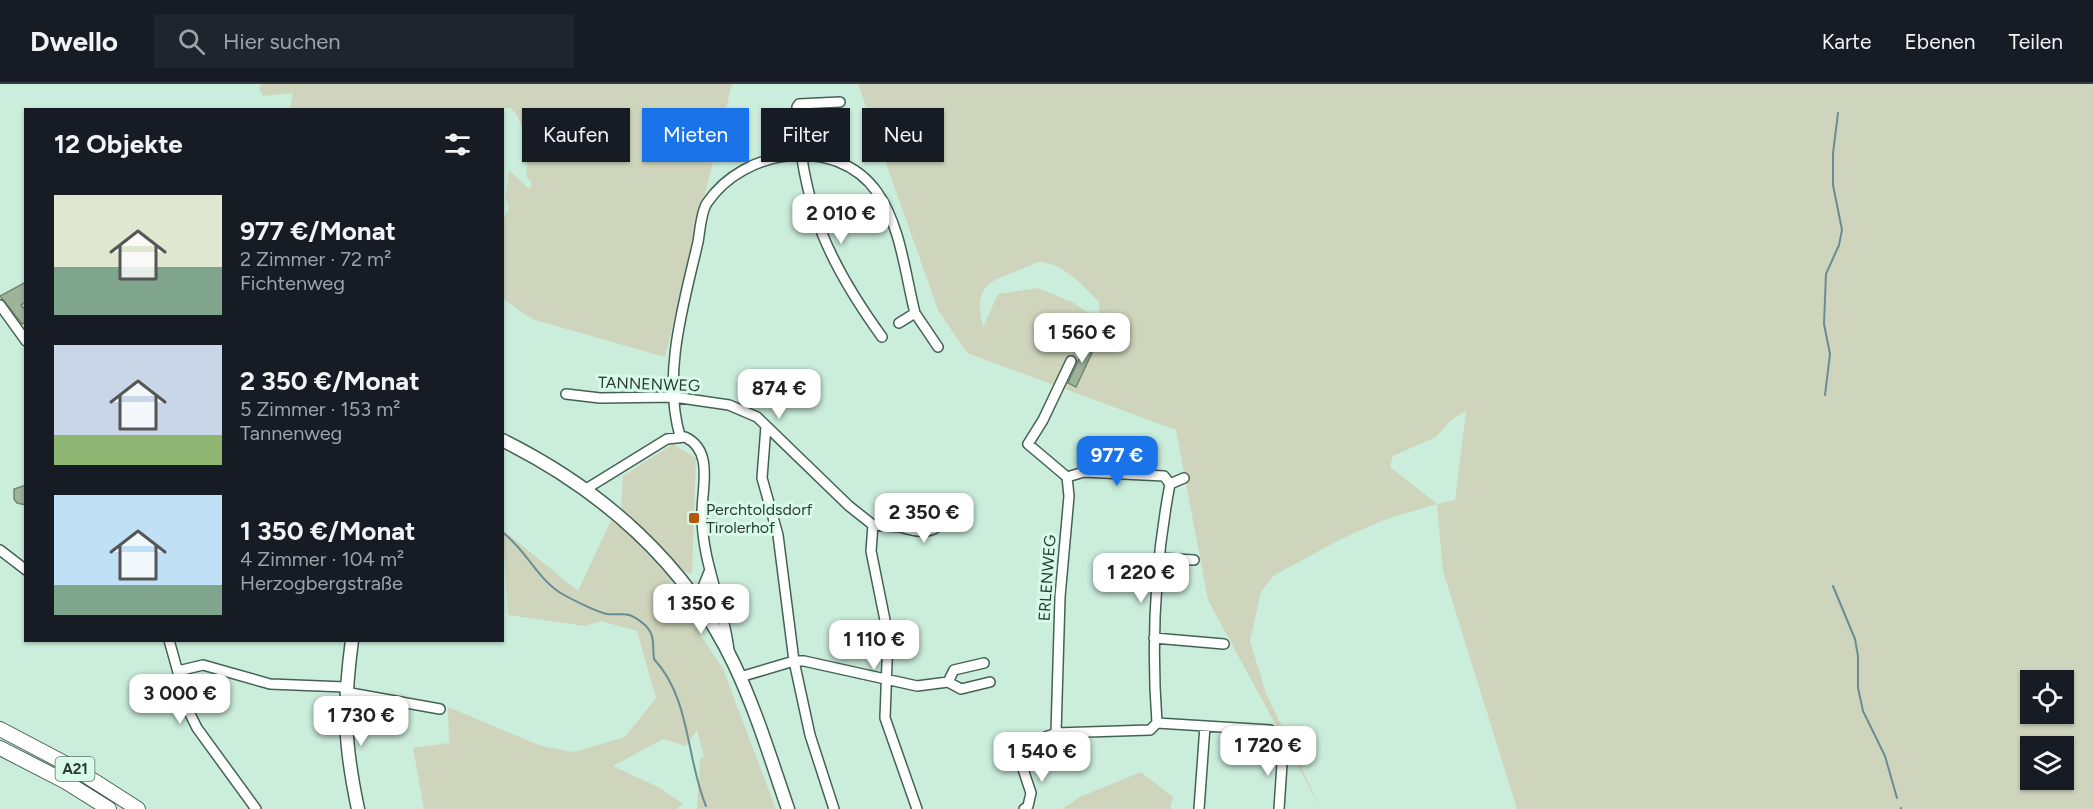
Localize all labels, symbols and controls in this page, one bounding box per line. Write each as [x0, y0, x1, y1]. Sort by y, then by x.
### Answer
search box [154, 14, 574, 68]
text: Dwello [30, 24, 118, 58]
icon: search [175, 25, 208, 58]
text: Hier suchen [223, 28, 341, 55]
text: Karte [1822, 29, 1871, 54]
text: Ebenen [1904, 29, 1976, 54]
text: Teilen [2009, 29, 2063, 54]
chip: Kaufen [522, 108, 630, 162]
chip: Mieten [642, 108, 749, 162]
chip: Filter [761, 108, 850, 162]
chip: Neu [862, 108, 944, 162]
text: 12 Objekte [54, 128, 183, 160]
icon: filters [441, 128, 474, 161]
pin: 2 010 € [786, 194, 896, 245]
text: 2 010 € [806, 201, 876, 225]
text: 977 €/Monat [240, 215, 396, 247]
icon: home [102, 219, 174, 291]
text: 2 Zimmer · 72 m² [240, 247, 391, 271]
text: Fichtenweg [240, 271, 345, 295]
pin: 1 560 € [1027, 313, 1137, 364]
text: 1 560 € [1048, 320, 1116, 344]
text: 2 350 €/Monat [240, 365, 420, 397]
icon: home [102, 369, 174, 441]
pin: 874 € [737, 369, 821, 420]
street label: TANNENWEG [598, 373, 700, 395]
text: 874 € [752, 376, 806, 400]
text: 5 Zimmer · 153 m² [240, 397, 400, 421]
text: Tannenweg [240, 421, 342, 445]
pin: 977 € [1075, 436, 1159, 487]
text: 977 € [1091, 443, 1143, 467]
pin: 2 350 € [869, 493, 979, 544]
place label: Perchtoldsdorf Tirolerhof [706, 500, 813, 537]
text: 2 350 € [889, 500, 959, 524]
marker: Perchtoldsdorf Tirolerhof [687, 511, 701, 525]
text: 1 350 €/Monat [240, 515, 416, 547]
icon: home [102, 519, 174, 591]
street label: ERLENWEG [1035, 534, 1059, 622]
text: 4 Zimmer · 104 m² [240, 547, 404, 571]
pin: 1 220 € [1086, 553, 1196, 604]
text: 1 220 € [1107, 560, 1175, 584]
text: Herzogbergstraße [240, 571, 403, 595]
pin: 1 350 € [646, 584, 756, 635]
text: 1 350 € [667, 591, 735, 615]
pin: 1 110 € [819, 620, 929, 671]
text: 1 110 € [843, 627, 905, 651]
map controls [2020, 670, 2074, 790]
button: locate [2020, 670, 2074, 724]
pin: 3 000 € [125, 674, 235, 725]
text: 3 000 € [143, 681, 217, 705]
pin: 1 730 € [306, 696, 416, 747]
text: 1 730 € [327, 703, 395, 727]
pin: 1 720 € [1213, 726, 1323, 777]
pin: 1 540 € [987, 732, 1097, 783]
text: 1 720 € [1234, 733, 1302, 757]
button: layers [2020, 736, 2074, 790]
text: 1 540 € [1007, 739, 1077, 763]
road number: A21 [56, 757, 94, 781]

